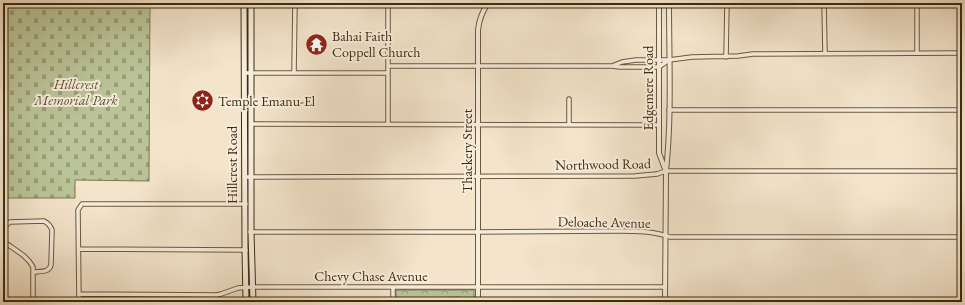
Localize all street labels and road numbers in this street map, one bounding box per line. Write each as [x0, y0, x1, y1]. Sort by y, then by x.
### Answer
street label: Edgemere Road [639, 45, 657, 130]
street label: Thackery Street [458, 108, 476, 193]
street label: Hillcrest Road [223, 125, 241, 204]
street label: Northwood Road [555, 154, 652, 174]
street label: Deloache Avenue [557, 212, 651, 232]
street label: Chevy Chase Avenue [314, 267, 428, 285]

